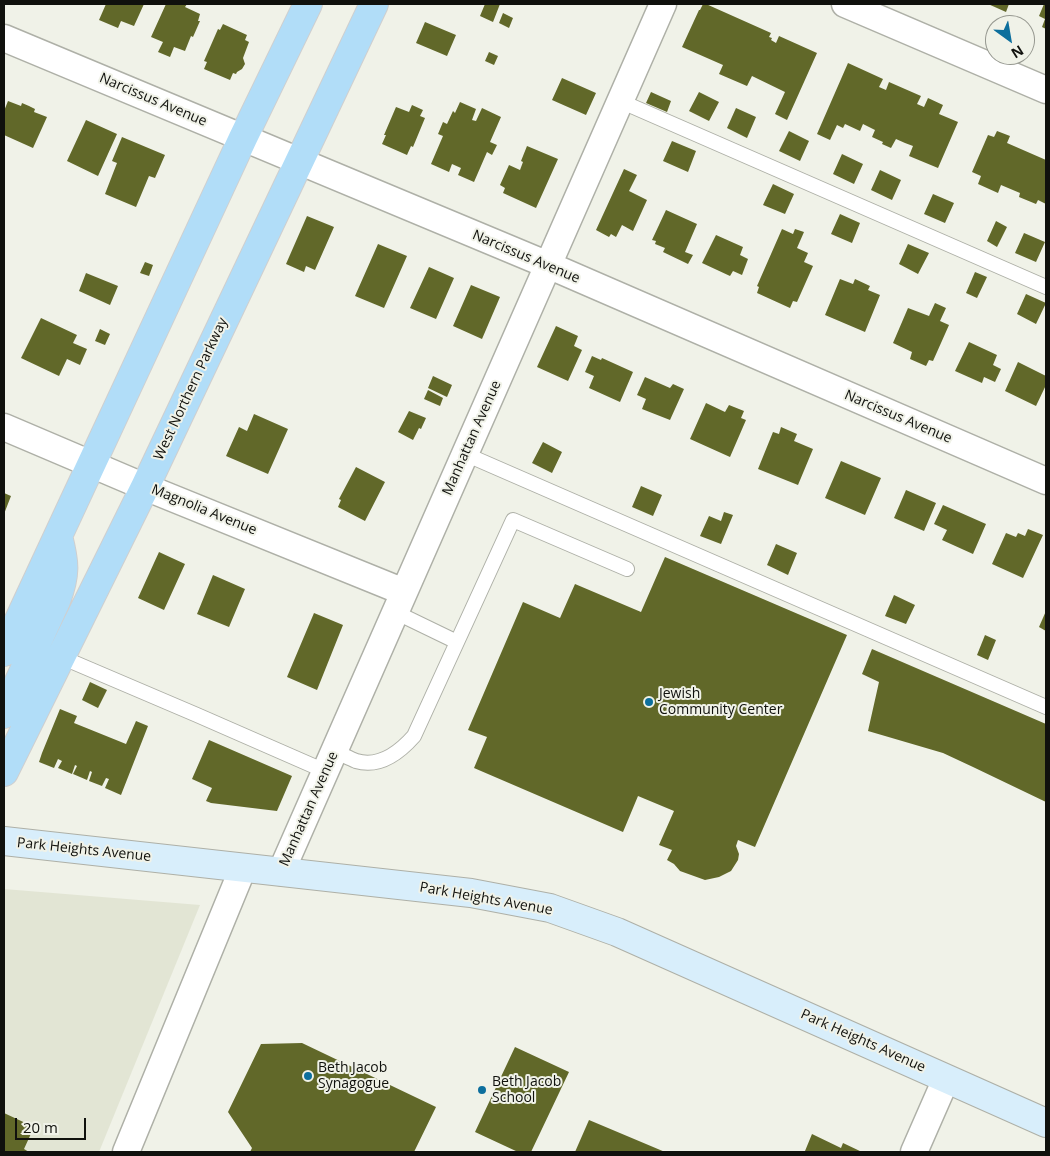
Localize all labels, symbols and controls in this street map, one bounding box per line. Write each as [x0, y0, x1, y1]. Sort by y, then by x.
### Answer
north arrow [985, 15, 1035, 65]
text: N [1008, 41, 1028, 63]
street label: Narcissus Avenue [97, 70, 209, 130]
street label: Narcissus Avenue [470, 227, 582, 287]
street label: West Northern Parkway [151, 315, 231, 463]
street label: Manhattan Avenue [439, 378, 505, 498]
street label: Narcissus Avenue [842, 387, 954, 447]
street label: Magnolia Avenue [149, 481, 259, 539]
place label: Jewish Community Center [659, 686, 782, 719]
marker: Jewish Community Center [643, 696, 655, 708]
street label: Manhattan Avenue [276, 749, 342, 869]
street label: Park Heights Avenue [16, 835, 152, 865]
street label: Park Heights Avenue [418, 879, 554, 919]
street label: Park Heights Avenue [798, 1006, 928, 1076]
place label: Beth Jacob Synagogue [318, 1060, 389, 1092]
marker: Beth Jacob Synagogue [302, 1070, 314, 1082]
place label: Beth Jacob School [492, 1074, 561, 1106]
marker: Beth Jacob School [476, 1084, 488, 1096]
scale bar [18, 1108, 89, 1140]
text: 20 m [23, 1117, 58, 1137]

